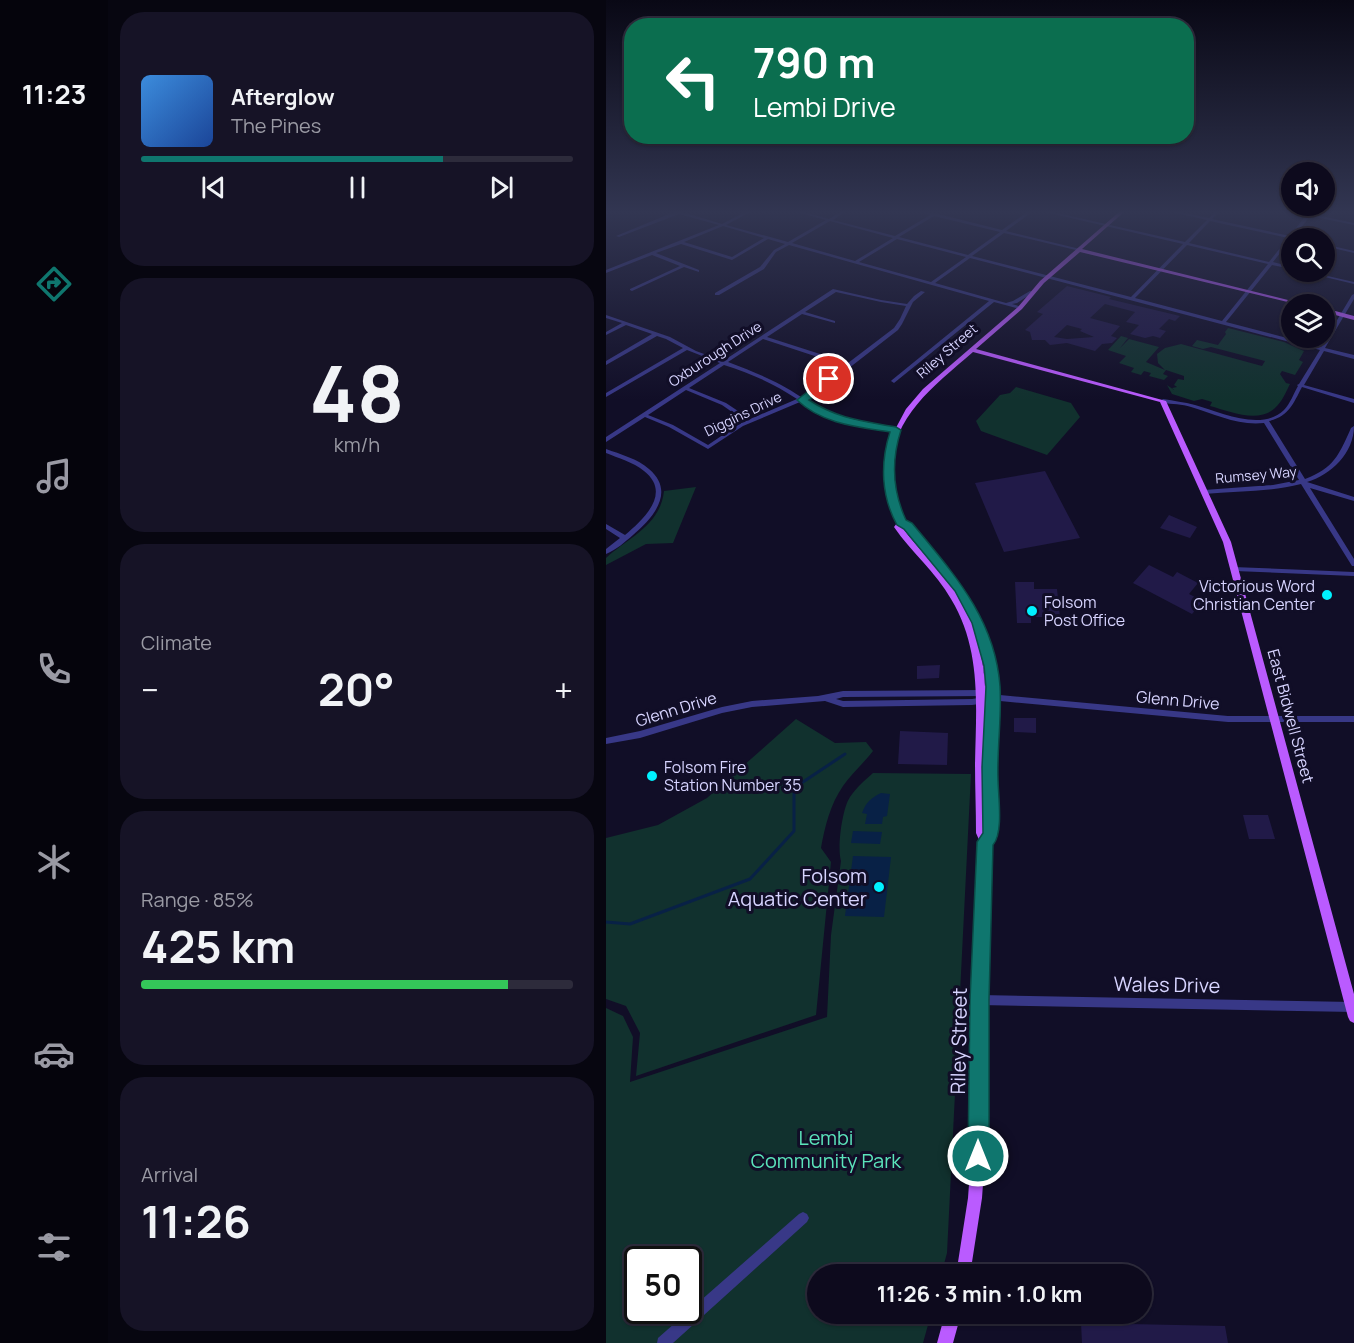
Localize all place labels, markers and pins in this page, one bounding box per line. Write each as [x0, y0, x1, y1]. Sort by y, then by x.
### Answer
pin [803, 353, 854, 404]
place label: Victorious Word Christian Center [1193, 575, 1315, 615]
marker: Victorious Word Christian Center [1320, 588, 1334, 602]
place label: Folsom Post Office [1044, 591, 1125, 631]
marker: Folsom Post Office [1025, 604, 1039, 618]
place label: Folsom Fire Station Number 35 [664, 756, 801, 796]
marker: Folsom Fire Station Number 35 [645, 769, 659, 783]
place label: Folsom Aquatic Center [728, 862, 867, 912]
marker: Folsom Aquatic Center [872, 880, 886, 894]

